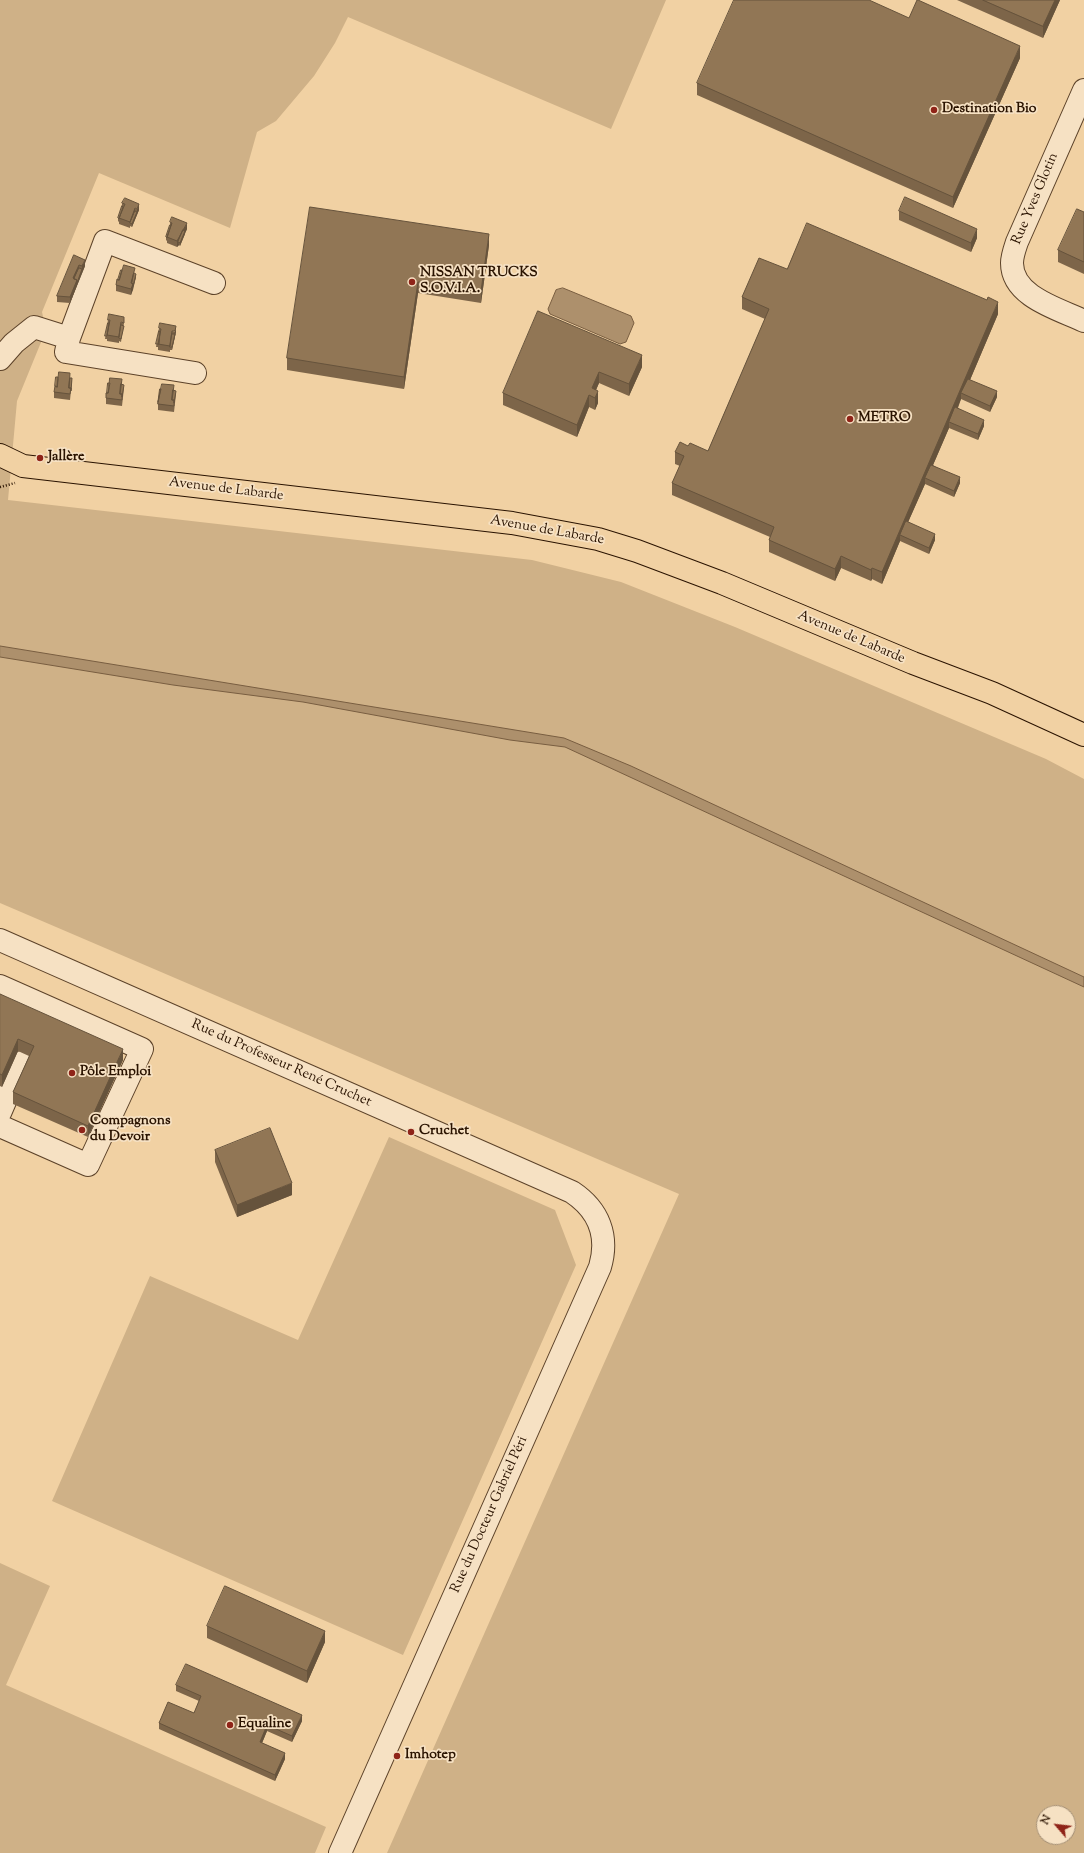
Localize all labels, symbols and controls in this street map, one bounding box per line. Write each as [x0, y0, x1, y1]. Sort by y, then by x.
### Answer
place label: Destination Bio [942, 102, 1036, 118]
marker: Destination Bio [929, 105, 939, 115]
street label: Rue Yves Glotin [1009, 151, 1063, 247]
place label: NISSAN TRUCKS S.O.V.I.A. [420, 266, 538, 298]
marker: NISSAN TRUCKS S.O.V.I.A. [407, 277, 417, 287]
place label: METRO [858, 411, 911, 427]
marker: METRO [845, 414, 855, 424]
place label: Jallère [48, 450, 84, 466]
marker: Jallère [35, 453, 45, 463]
street label: Avenue de Labarde [168, 475, 284, 505]
street label: Avenue de Labarde [489, 513, 605, 549]
street label: Avenue de Labarde [795, 608, 907, 668]
street label: Rue du Professeur René Cruchet [188, 1017, 374, 1111]
place label: Pôle Emploi [80, 1065, 151, 1081]
marker: Pôle Emploi [67, 1068, 77, 1078]
place label: Compagnons du Devoir [90, 1114, 170, 1146]
place label: Cruchet [419, 1124, 469, 1140]
marker: Compagnons du Devoir [77, 1125, 87, 1135]
marker: Cruchet [406, 1127, 416, 1137]
street label: Rue du Docteur Gabriel Péri [448, 1434, 532, 1596]
place label: Equaline [238, 1717, 291, 1733]
marker: Equaline [225, 1720, 235, 1730]
place label: Imhotep [405, 1748, 456, 1764]
marker: Imhotep [392, 1751, 402, 1761]
north arrow [1036, 1805, 1076, 1845]
text: N [1037, 1812, 1055, 1827]

